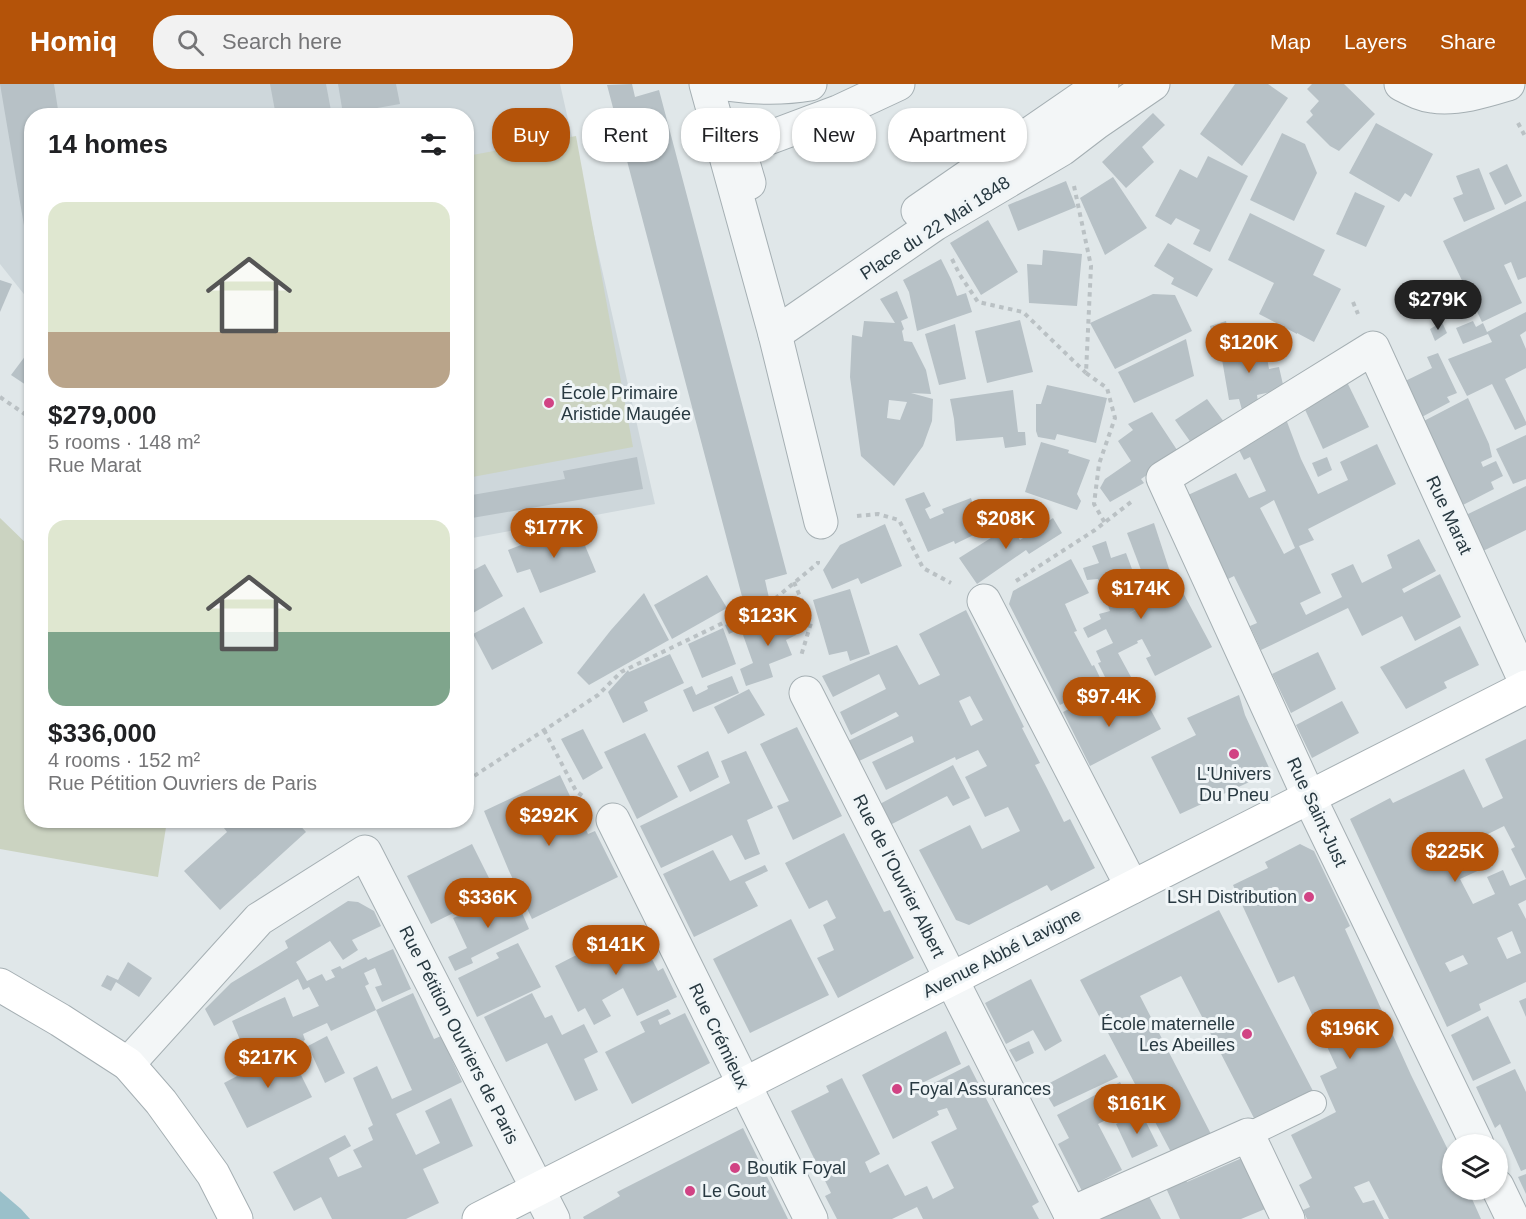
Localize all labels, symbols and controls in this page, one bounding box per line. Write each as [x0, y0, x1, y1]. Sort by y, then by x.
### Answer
search box [153, 15, 573, 69]
text: Homiq [30, 26, 117, 57]
icon: search [174, 26, 207, 59]
text: Search here [222, 29, 342, 54]
text: Map [1270, 30, 1311, 53]
text: Layers [1344, 30, 1407, 53]
text: Share [1440, 30, 1496, 53]
chip: Buy [492, 108, 570, 162]
chip: Rent [582, 108, 669, 162]
chip: Filters [681, 108, 780, 162]
chip: New [792, 108, 876, 162]
chip: Apartment [888, 108, 1027, 162]
icon: filters [417, 128, 450, 161]
text: 14 homes [48, 129, 168, 159]
street label: Place du 22 Mai 1848 [857, 172, 1013, 284]
icon: home [195, 241, 303, 349]
pin: $279K [1396, 280, 1480, 331]
text: $279K [1409, 288, 1467, 310]
pin: $120K [1207, 323, 1291, 374]
text: $120K [1220, 331, 1278, 353]
place label: École Primaire Aristide Maugée [561, 383, 691, 424]
marker: École Primaire Aristide Maugée [542, 396, 556, 410]
text: $279,000 [48, 400, 156, 430]
text: 5 rooms · 148 m² [48, 431, 200, 453]
text: Rue Marat [48, 454, 141, 476]
street label: Rue Marat [1422, 473, 1476, 557]
pin: $208K [964, 499, 1048, 550]
text: $208K [977, 507, 1035, 529]
pin: $177K [512, 508, 596, 559]
text: $177K [525, 516, 583, 538]
icon: home [195, 559, 303, 667]
pin: $174K [1099, 569, 1183, 620]
text: $174K [1112, 577, 1170, 599]
pin: $123K [726, 596, 810, 647]
text: $123K [739, 604, 797, 626]
pin: $97.4K [1060, 677, 1158, 728]
text: $97.4K [1077, 685, 1141, 707]
text: $336,000 [48, 718, 156, 748]
marker: L'Univers Du Pneu [1227, 747, 1241, 761]
text: 4 rooms · 152 m² [48, 749, 200, 771]
street label: Rue Saint-Just [1283, 754, 1351, 870]
place label: L'Univers Du Pneu [1197, 764, 1271, 805]
text: Rue Pétition Ouvriers de Paris [48, 772, 317, 794]
street label: Rue de l'Ouvrier Albert [849, 791, 949, 961]
pin: $292K [507, 796, 591, 847]
text: $292K [520, 804, 578, 826]
pin: $225K [1413, 832, 1497, 883]
text: $225K [1426, 840, 1484, 862]
pin: $336K [446, 878, 530, 929]
text: $336K [459, 886, 517, 908]
place label: LSH Distribution [1167, 887, 1297, 907]
marker: LSH Distribution [1302, 890, 1316, 904]
street label: Avenue Abbé Lavigne [920, 904, 1084, 1002]
street label: Rue Pétition Ouvriers de Paris [395, 923, 523, 1147]
pin: $141K [574, 925, 658, 976]
text: $141K [587, 933, 645, 955]
street label: Rue Crémieux [685, 980, 753, 1092]
pin: $196K [1308, 1009, 1392, 1060]
place label: École maternelle Les Abeilles [1101, 1014, 1235, 1055]
text: $196K [1321, 1017, 1379, 1039]
marker: École maternelle Les Abeilles [1240, 1027, 1254, 1041]
pin: $217K [226, 1038, 310, 1089]
text: $217K [239, 1046, 297, 1068]
place label: Foyal Assurances [909, 1079, 1051, 1099]
marker: Foyal Assurances [890, 1082, 904, 1096]
pin: $161K [1095, 1084, 1179, 1135]
text: $161K [1108, 1092, 1166, 1114]
map controls [1442, 1134, 1508, 1200]
button: layers [1442, 1134, 1508, 1200]
place label: Boutik Foyal [747, 1158, 846, 1178]
marker: Boutik Foyal [728, 1161, 742, 1175]
place label: Le Gout [702, 1181, 766, 1201]
marker: Le Gout [683, 1184, 697, 1198]

